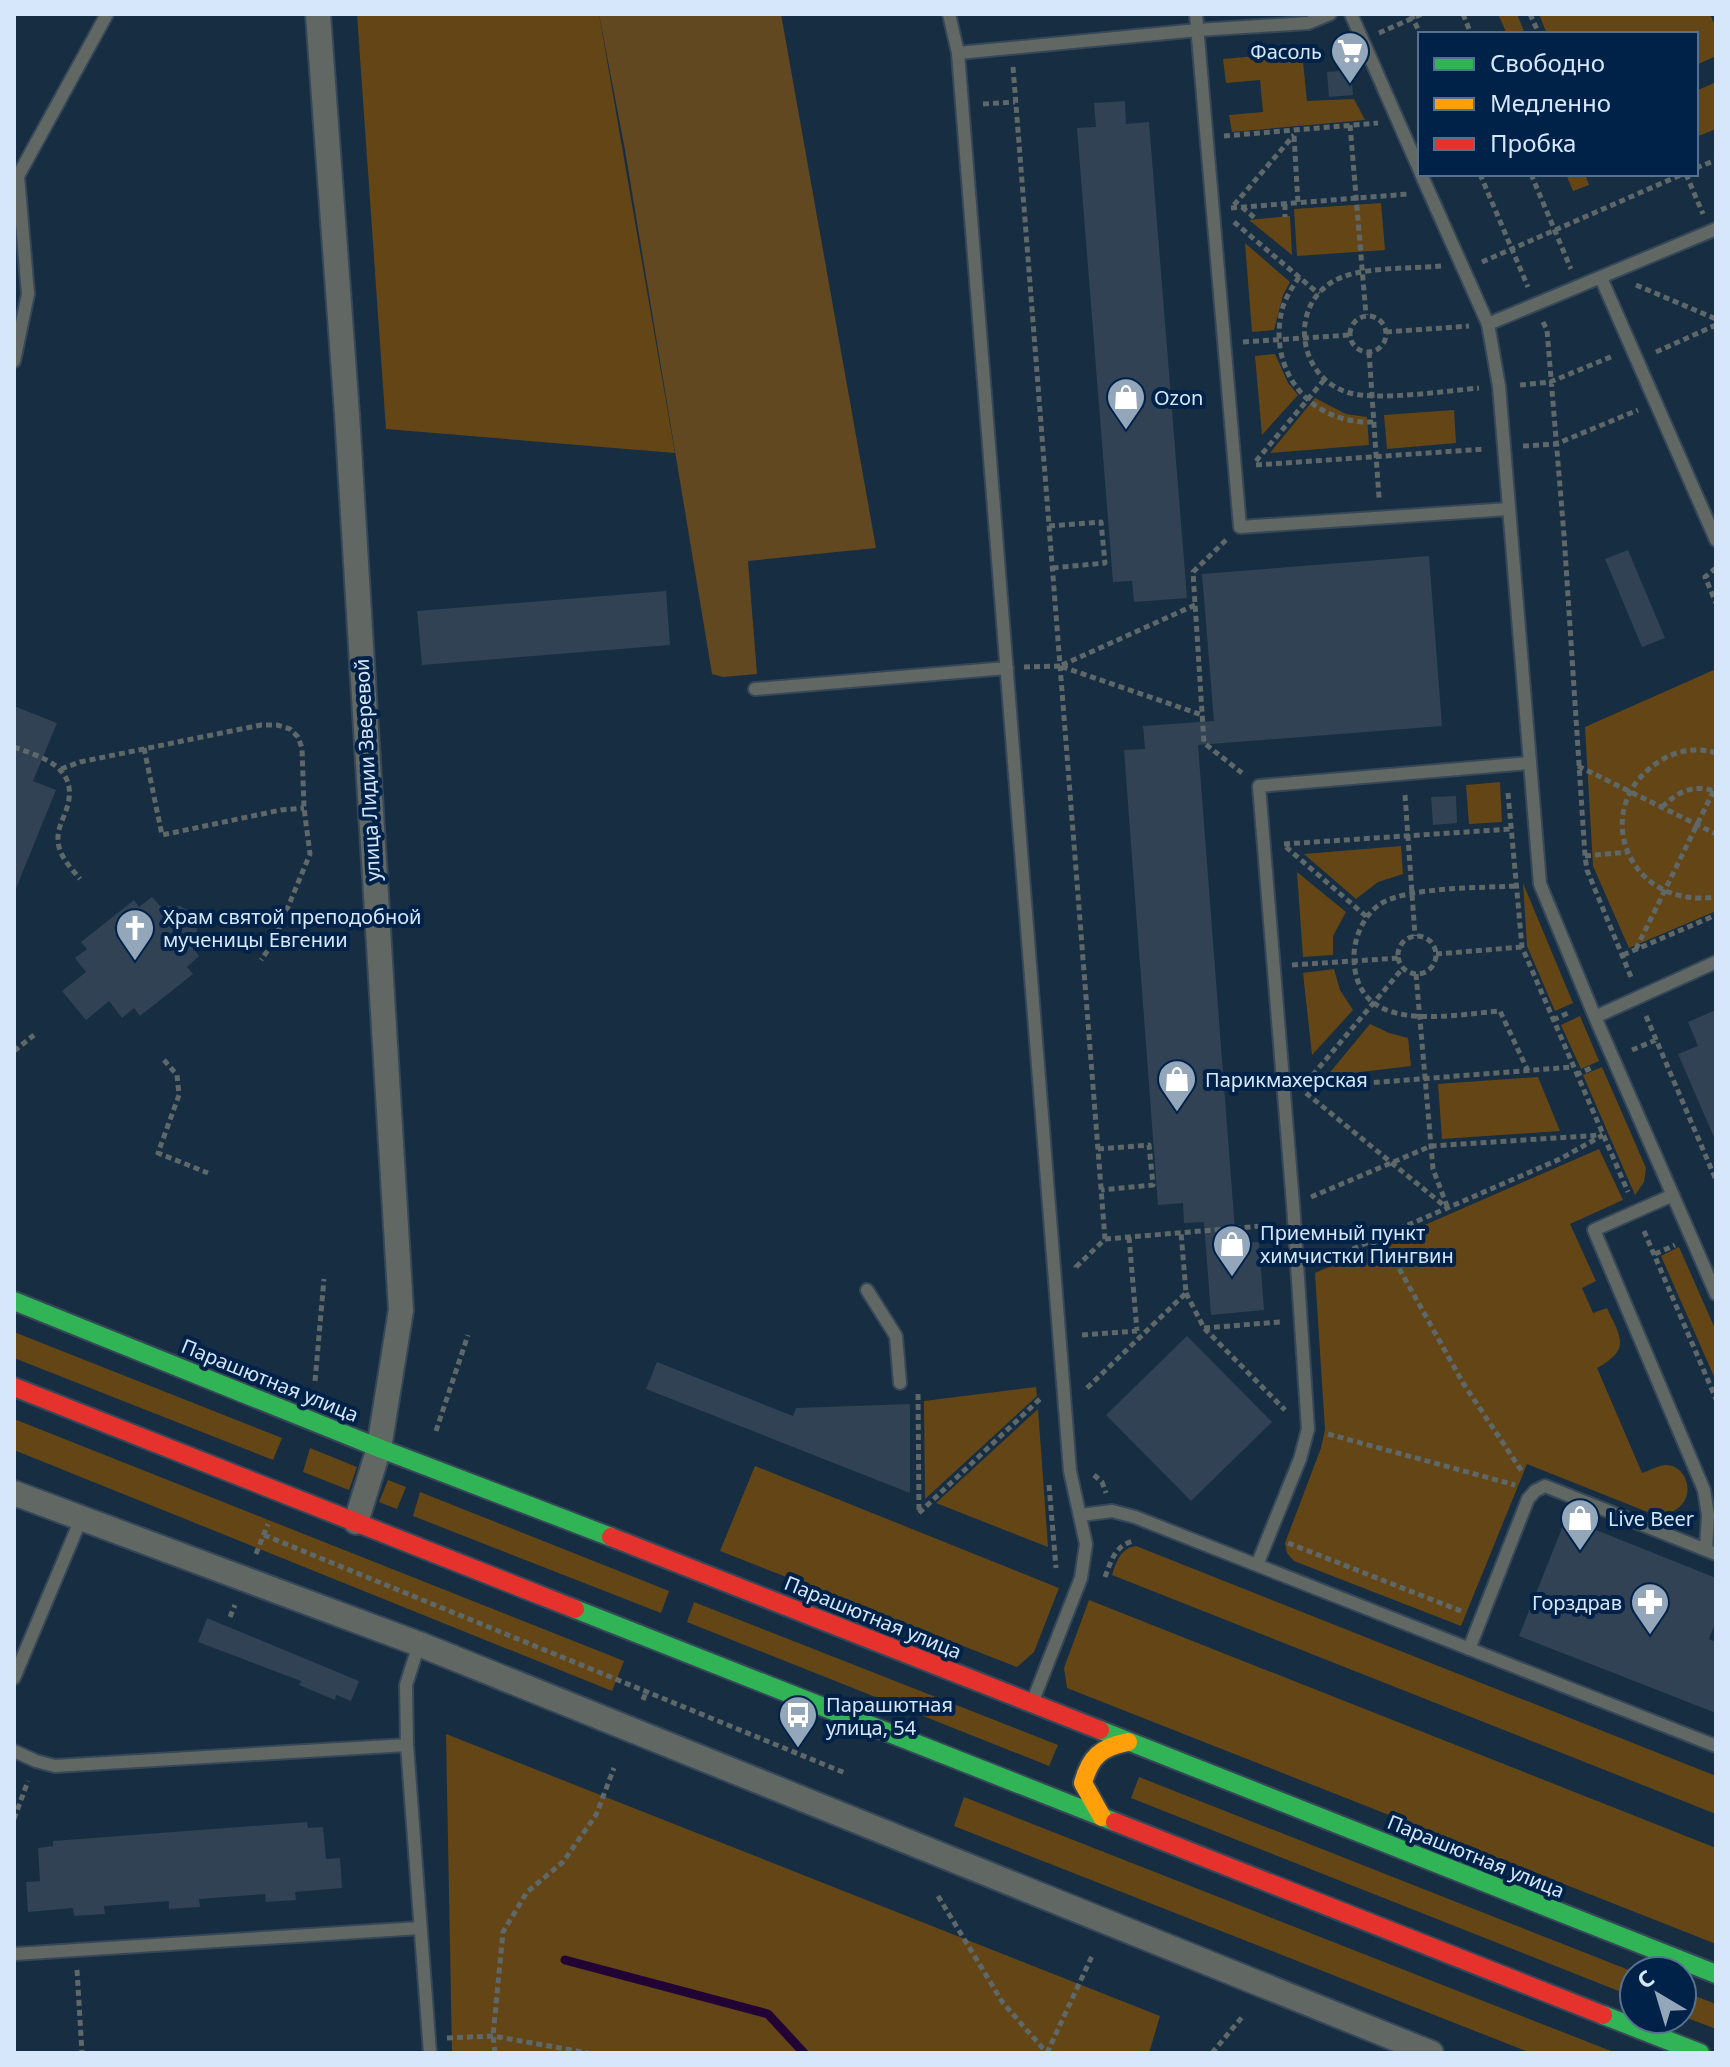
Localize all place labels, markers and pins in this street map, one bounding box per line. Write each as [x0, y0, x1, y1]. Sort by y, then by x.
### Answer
supermarket icon: Фасоль [1329, 30, 1371, 85]
place label: Фасоль [1250, 38, 1322, 65]
shop icon: Ozon [1105, 376, 1147, 431]
place label: Ozon [1154, 384, 1203, 411]
place label: Храм святой преподобной мученицы Евгении [163, 903, 422, 953]
church icon: Храм святой преподобной мученицы Евгении [114, 907, 156, 962]
shop icon: Парикмахерская [1156, 1058, 1198, 1113]
place label: Парикмахерская [1205, 1066, 1368, 1093]
place label: Приемный пункт химчистки Пингвин [1260, 1219, 1454, 1269]
shop icon: Приемный пункт химчистки Пингвин [1211, 1223, 1253, 1278]
shop icon: Live Beer [1559, 1497, 1601, 1552]
place label: Live Beer [1608, 1505, 1694, 1532]
pharmacy icon: Горздрав [1629, 1581, 1671, 1636]
place label: Горздрав [1532, 1589, 1622, 1616]
place label: Парашютная улица, 54 [826, 1691, 953, 1741]
bus stop icon: Парашютная улица, 54 [777, 1694, 819, 1749]

